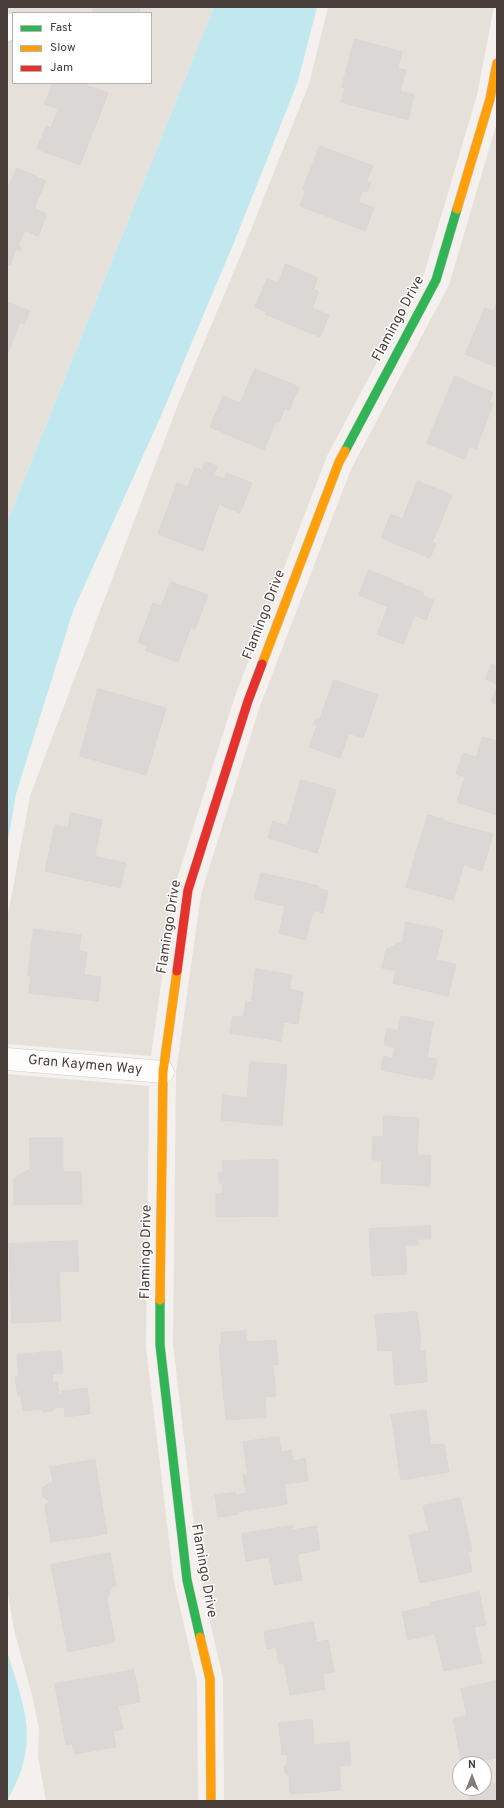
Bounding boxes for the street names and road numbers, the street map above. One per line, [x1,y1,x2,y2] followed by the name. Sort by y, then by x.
[369,273,429,365] street label: Flamingo Drive
[240,568,290,662] street label: Flamingo Drive
[154,879,186,975] street label: Flamingo Drive
[27,1053,143,1079] street label: Gran Kaymen Way
[138,1205,156,1299] street label: Flamingo Drive
[187,1523,219,1619] street label: Flamingo Drive

